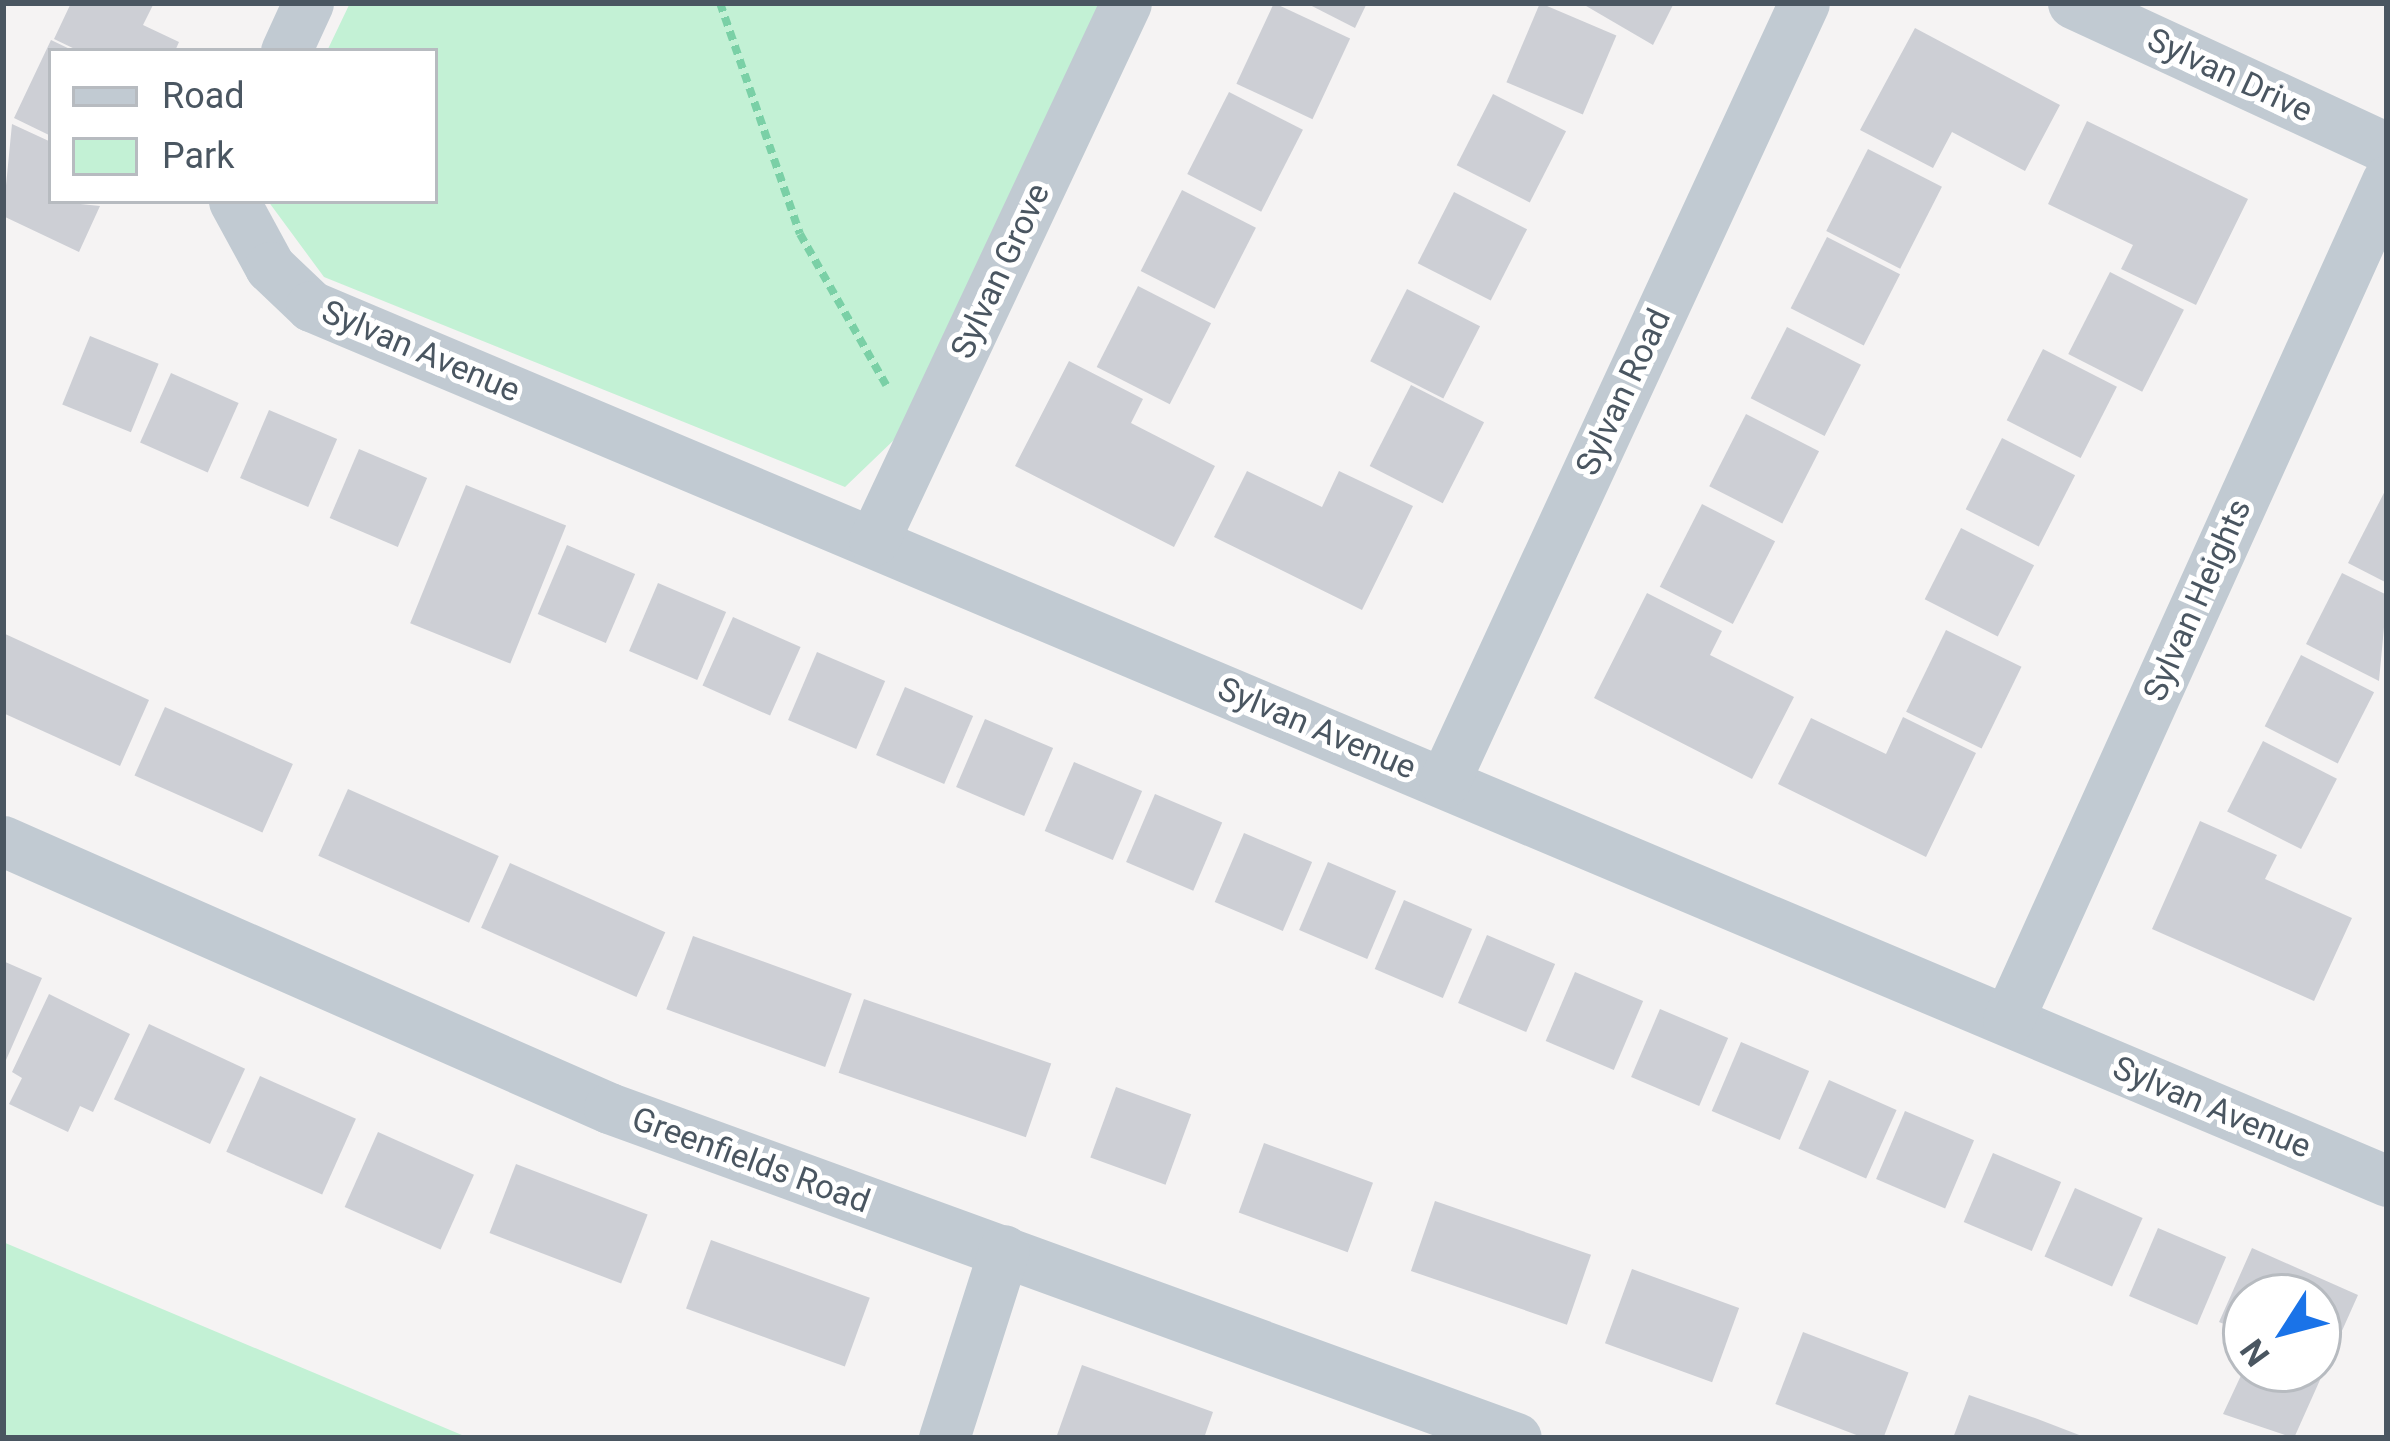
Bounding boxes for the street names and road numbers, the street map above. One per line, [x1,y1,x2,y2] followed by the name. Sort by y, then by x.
[2141,20,2319,130] street label: Sylvan Drive
[942,177,1058,365] street label: Sylvan Grove
[316,292,526,410] street label: Sylvan Avenue
[1567,302,1679,482] street label: Sylvan Road
[2135,493,2259,707] street label: Sylvan Heights
[1212,669,1422,787] street label: Sylvan Avenue
[2107,1048,2317,1166] street label: Sylvan Avenue
[627,1099,875,1221] street label: Greenfields Road

